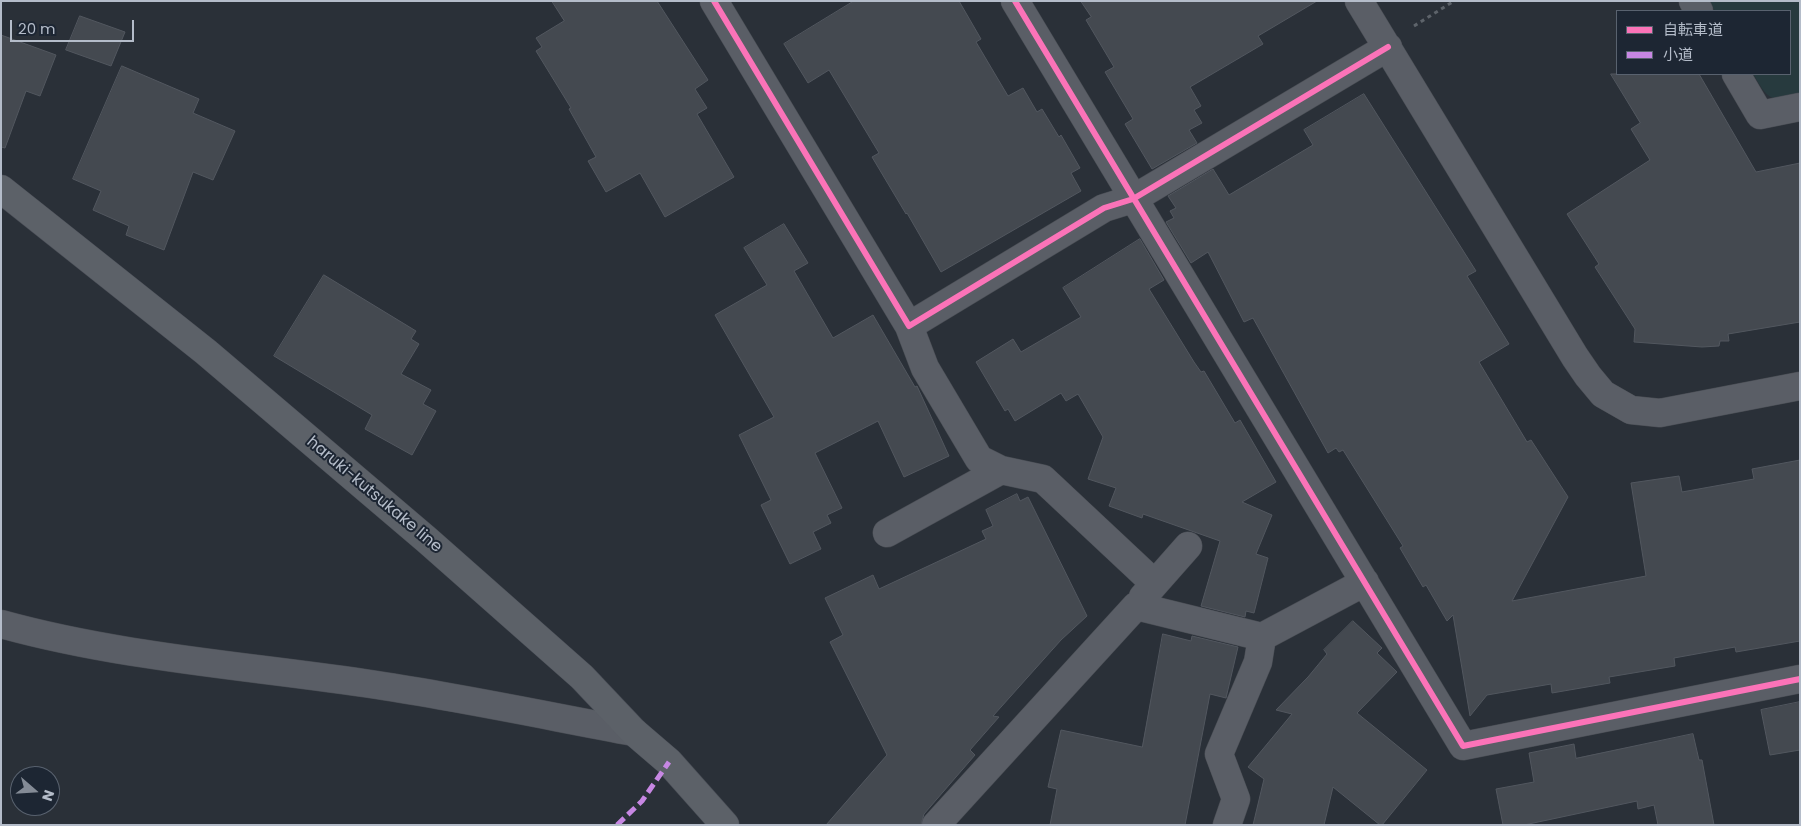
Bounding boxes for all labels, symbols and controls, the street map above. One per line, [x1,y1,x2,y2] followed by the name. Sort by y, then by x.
[12,10,136,42] scale bar
[1616,10,1791,75] legend
[18,18,56,39] text: 20 m
[1663,19,1723,40] text: 自転車道
[1663,44,1693,65] text: 小道
[302,433,446,557] street label: haruki-kutsukake line
[10,766,60,816] north arrow
[37,787,59,804] text: N

